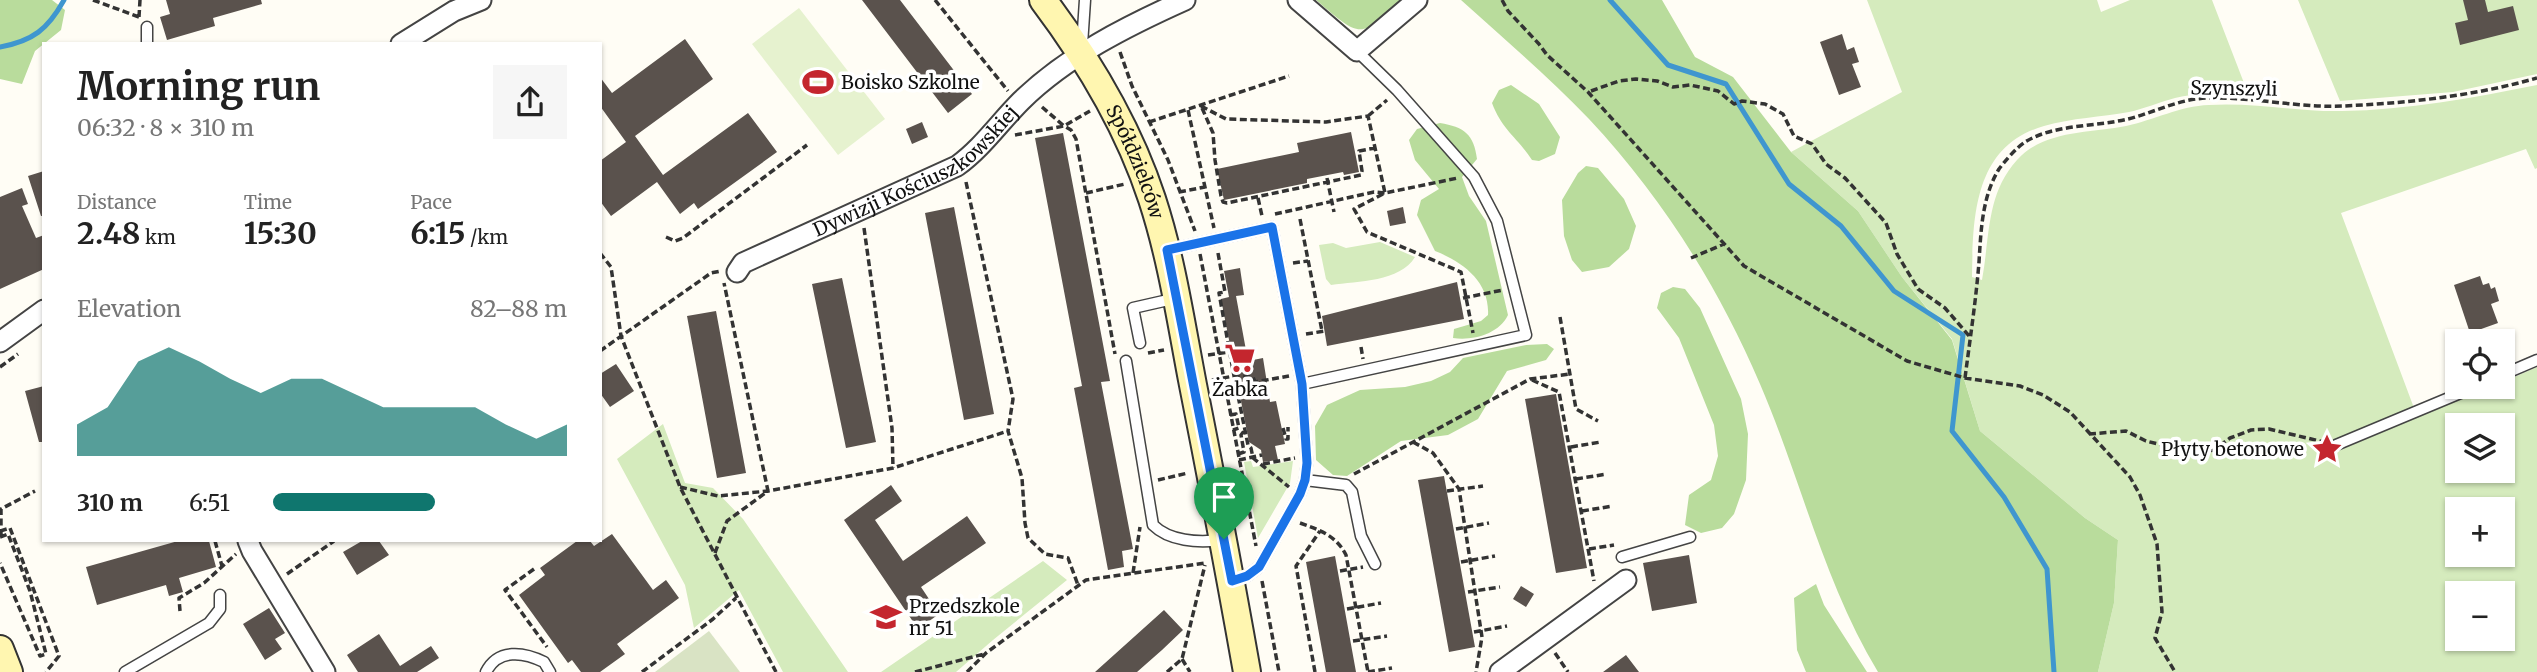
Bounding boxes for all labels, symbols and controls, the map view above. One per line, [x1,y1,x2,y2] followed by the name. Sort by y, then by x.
[77,63,320,110] text: Morning run
[493,65,567,139] button: share
[801,65,835,99] sports icon: Boisko Szkolne
[841,70,980,94] place label: Boisko Szkolne
[2190,75,2278,101] street label: Szynszyli
[809,100,1023,242] street label: Dywizji Kościuszkowskiej
[1101,100,1170,222] street label: Spółdzielców
[77,113,254,142] text: 06:32 · 8 × 310 m
[77,190,156,214] text: Distance
[244,190,292,214] text: Time
[410,190,452,214] text: Pace
[77,214,140,252] text: 2.48
[244,214,317,252] text: 15:30
[410,214,465,252] text: 6:15
[140,225,176,249] text: km
[465,225,508,249] text: /km
[77,294,181,323] text: Elevation
[470,294,567,323] text: 82–88 m
[2445,329,2515,651] map controls
[2445,329,2515,399] button: locate
[1223,341,1257,375] supermarket icon: Żabka
[1212,377,1268,401] place label: Żabka
[2445,413,2515,483] button: layers
[2310,432,2344,466] place icon: Płyty betonowe
[2161,437,2304,461] place label: Płyty betonowe
[1194,467,1254,539] pin
[1205,478,1243,516] icon: arrive
[77,488,143,517] text: 310 m
[189,488,230,517] text: 6:51
[2445,497,2515,567] button: +
[2445,581,2515,651] button: −
[909,594,1020,640] place label: Przedszkole nr 51
[869,600,903,634] school or university icon: Przedszkole nr 51

